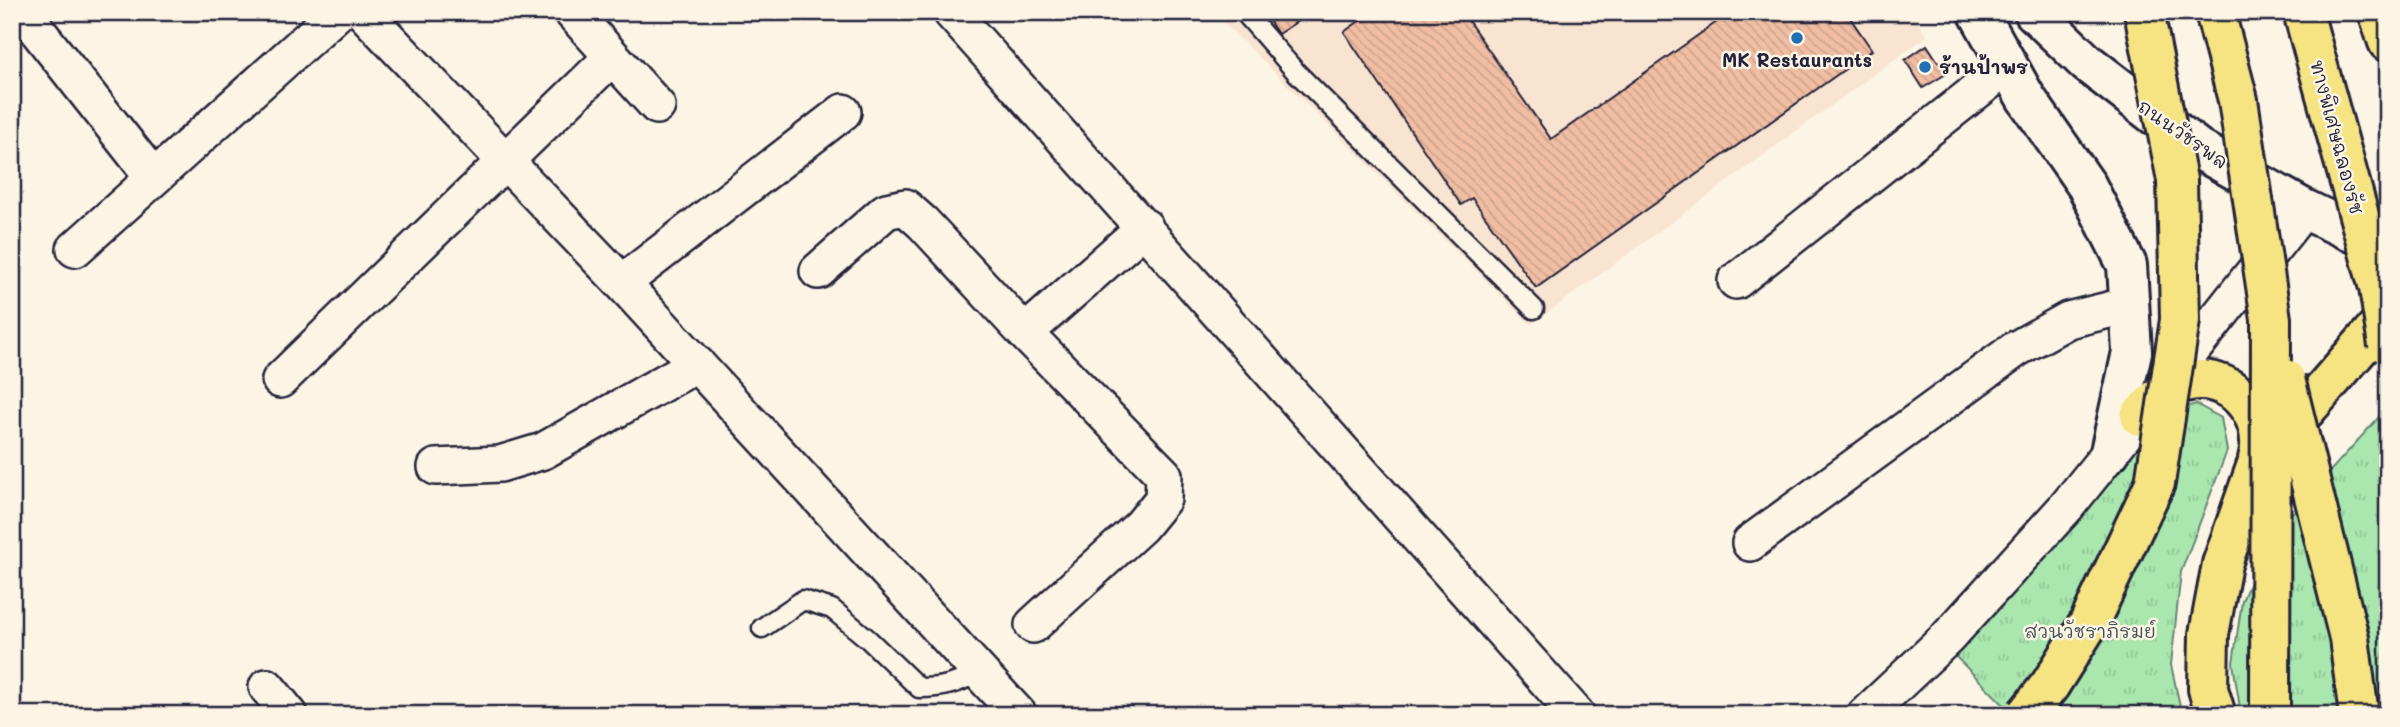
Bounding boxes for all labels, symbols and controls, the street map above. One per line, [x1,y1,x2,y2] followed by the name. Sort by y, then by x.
[1789,30,1805,46] marker: MK Restaurants
[1722,47,1872,72] place label: MK Restaurants
[1939,53,2028,79] place label: ร้านป้าพร
[2305,57,2370,217] street label: ทางพิเศษฉลองรัช
[1917,59,1933,75] marker: ร้านป้าพร
[2133,93,2234,174] street label: ถนนวัชรพล
[2024,618,2156,643] park label: สวนวัชราภิรมย์

